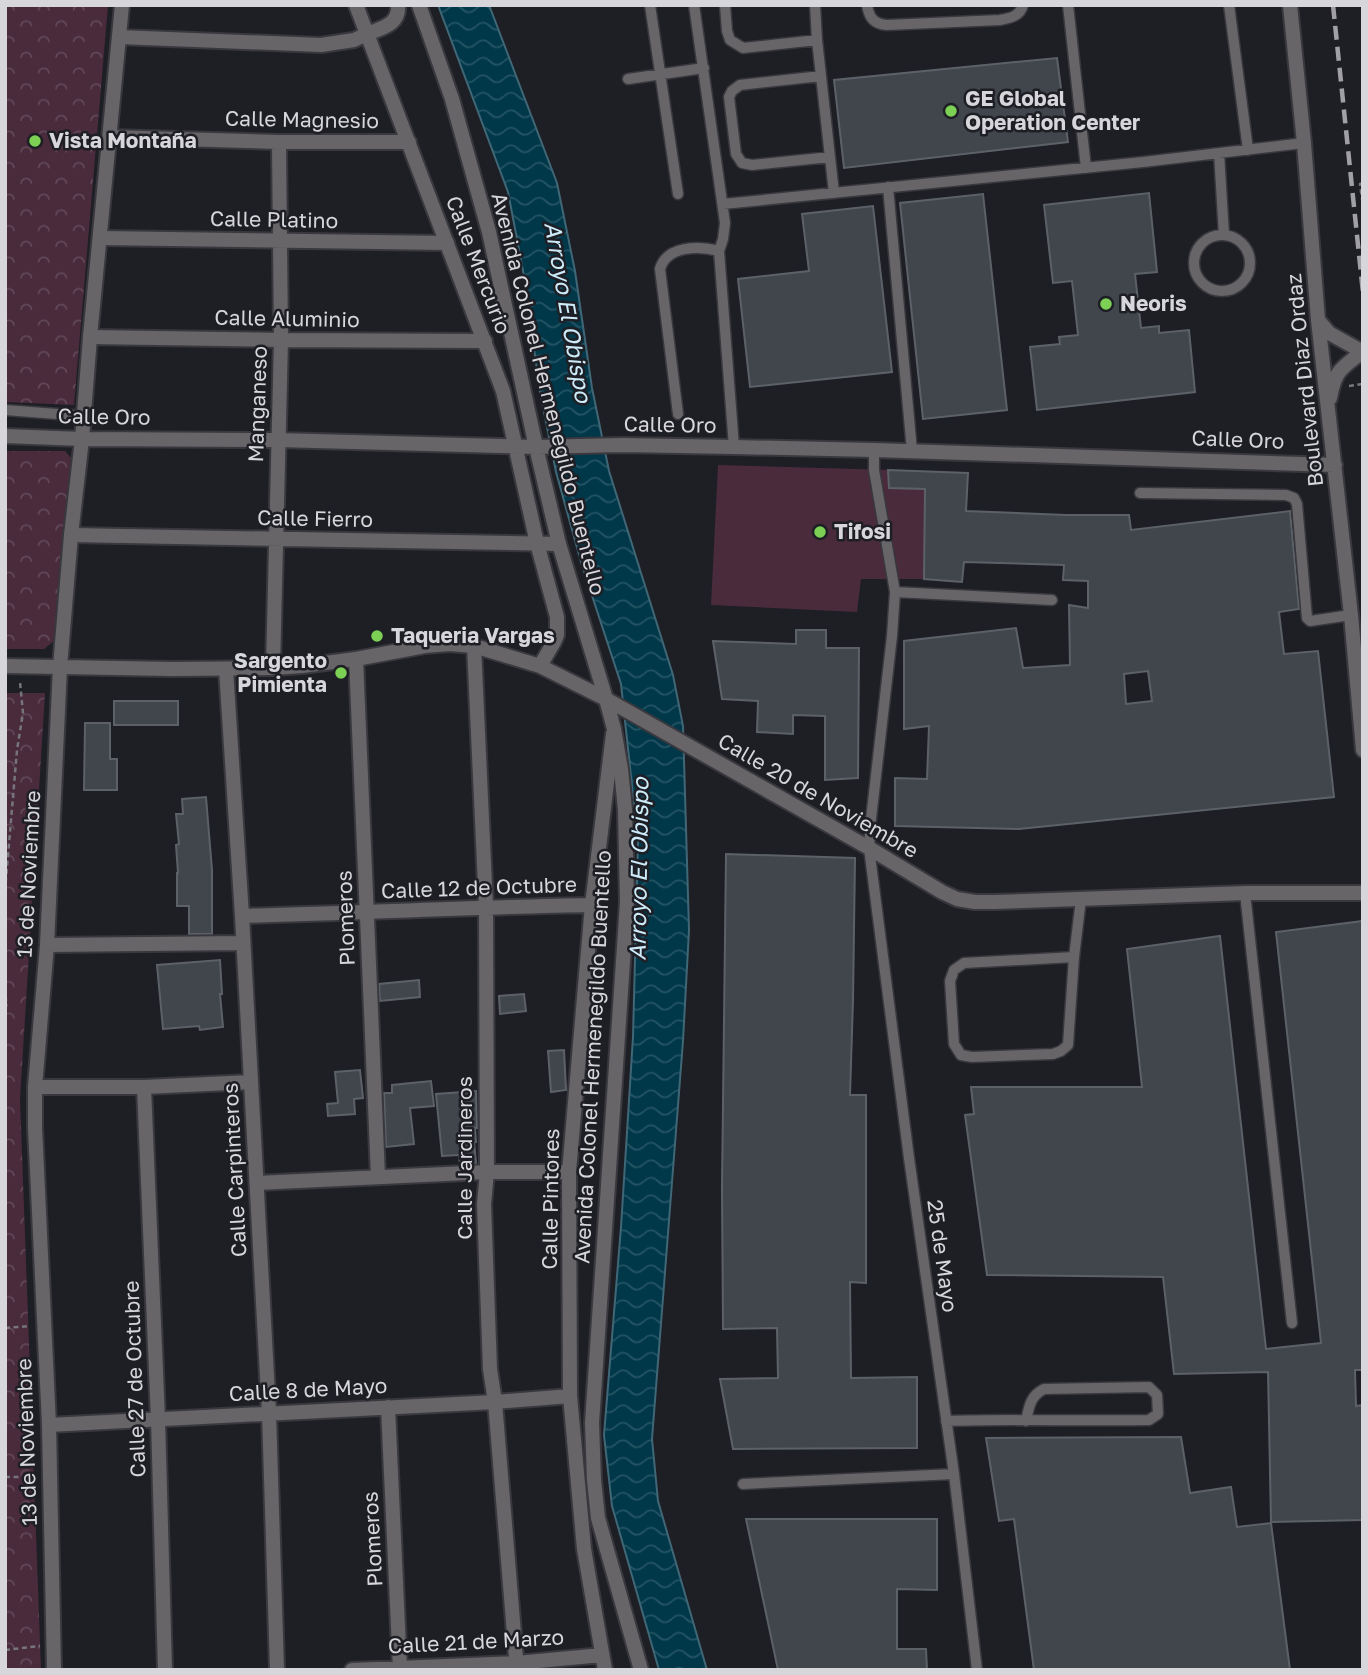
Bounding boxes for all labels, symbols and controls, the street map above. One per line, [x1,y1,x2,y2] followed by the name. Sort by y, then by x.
[965,85,1140,135] place label: GE Global Operation Center
[943,103,959,119] marker: GE Global Operation Center
[225,105,379,133] street label: Calle Magnesio
[49,127,197,153] place label: Vista Montaña
[27,133,43,149] marker: Vista Montaña
[486,190,612,598] street label: Avenida Colonel Hermenegildo Buentello
[441,192,517,337] street label: Calle Mercurio
[210,205,338,233] street label: Calle Platino
[539,219,599,406] water label: Arroyo El Obispo
[1280,272,1328,488] street label: Boulevard Diaz Ordaz
[1120,290,1187,316] place label: Neoris
[1098,296,1114,312] marker: Neoris
[214,304,360,332] street label: Calle Aluminio
[242,345,272,463] street label: Manganeso
[57,402,151,430] street label: Calle Oro
[623,410,717,438] street label: Calle Oro
[1191,424,1285,454] street label: Calle Oro
[257,504,373,532] street label: Calle Fierro
[834,518,891,544] place label: Tifosi
[812,524,828,540] marker: Tifosi
[391,622,555,648] place label: Taqueria Vargas
[369,628,385,644] marker: Taqueria Vargas
[234,647,327,697] place label: Sargento Pimienta
[333,665,349,681] marker: Sargento Pimienta
[714,727,923,863] street label: Calle 20 de Noviembre
[622,776,654,961] water label: Arroyo El Obispo
[11,790,45,958] street label: 13 de Noviembre
[568,850,616,1264] street label: Avenida Colonel Hermenegildo Buentello
[330,870,360,966] street label: Plomeros
[381,871,577,903] street label: Calle 12 de Octubre
[451,1076,477,1240] street label: Calle Jardineros
[216,1082,252,1258] street label: Calle Carpinteros
[536,1128,564,1270] street label: Calle Pintores
[922,1198,964,1314] street label: 25 de Mayo
[118,1280,150,1478] street label: Calle 27 de Octubre
[10,1358,42,1526] street label: 13 de Noviembre
[228,1372,388,1406] street label: Calle 8 de Mayo
[357,1491,387,1587] street label: Plomeros
[387,1623,565,1659] street label: Calle 21 de Marzo

